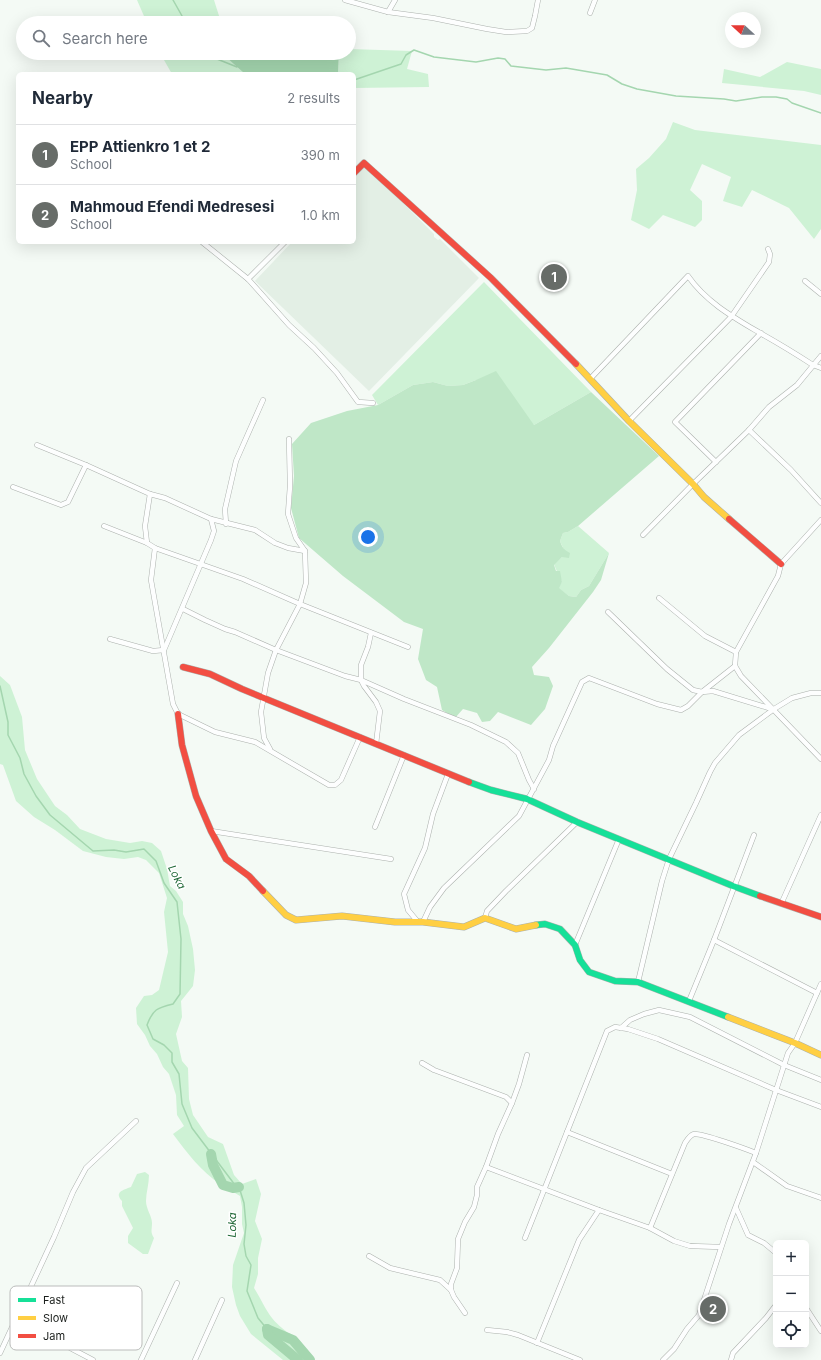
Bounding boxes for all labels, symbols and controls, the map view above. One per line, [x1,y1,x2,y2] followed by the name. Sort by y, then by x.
[725,12,761,48] north arrow
[16,16,356,60] search box
[30,27,52,49] icon: search
[62,29,148,48] text: Search here
[32,88,93,108] text: Nearby
[287,90,340,106] text: 2 results
[70,137,210,156] text: EPP Attienkro 1 et 2
[42,147,48,163] text: 1
[301,147,340,163] text: 390 m
[70,156,112,172] text: School
[70,197,274,216] text: Mahmoud Efendi Medresesi
[41,207,49,223] text: 2
[301,207,340,223] text: 1.0 km
[70,216,112,232] text: School
[541,262,567,292] pin: 1
[358,527,378,547] your location
[165,863,189,892] water label: Loka
[225,1212,239,1238] water label: Loka
[773,1240,809,1348] map controls
[773,1240,809,1276] button: +
[773,1276,809,1312] button: −
[10,1286,142,1350] legend
[43,1293,65,1307] text: Fast
[700,1294,726,1324] pin: 2
[43,1311,68,1325] text: Slow
[773,1312,809,1348] button: locate
[43,1329,65,1343] text: Jam

